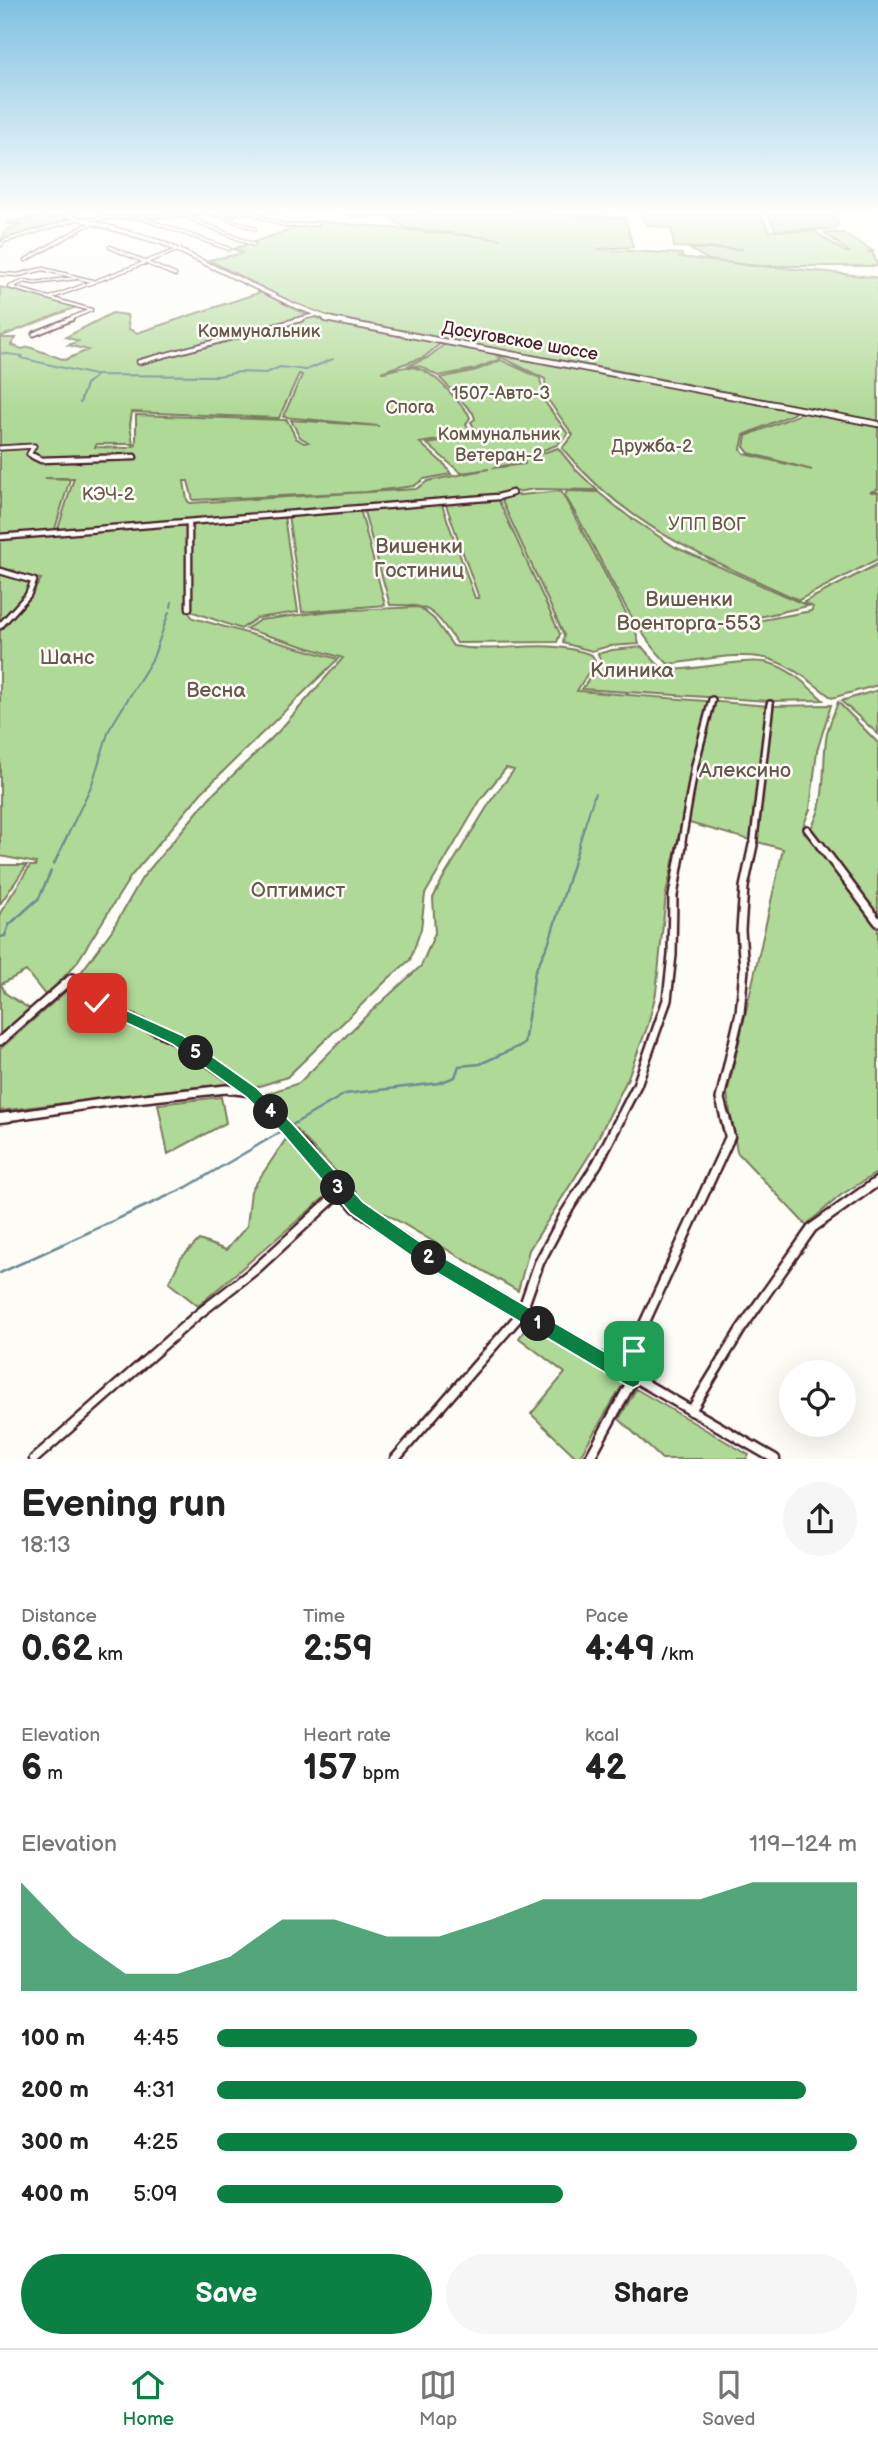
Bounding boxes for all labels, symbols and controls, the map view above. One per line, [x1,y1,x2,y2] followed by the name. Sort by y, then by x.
[440,317,600,365] street label: Досуговское шоссе
[198,321,321,342] park label: Коммунальник
[452,383,550,404] park label: 1507-Авто-3
[385,397,435,418] park label: Спога
[438,424,561,466] park label: Коммунальник Ветеран-2
[611,436,693,457] park label: Дружба-2
[82,484,135,505] park label: КЭЧ-2
[668,514,746,535] park label: УПП ВОГ
[374,534,464,583] park label: Вишенки Гостиниц
[617,587,761,636] park label: Вишенки Военторга-553
[40,645,94,670] park label: Шанс
[590,658,675,683] park label: Клиника
[186,678,246,703] park label: Весна
[698,758,791,783] park label: Алексино
[251,878,345,903] park label: Оптимист
[67,973,127,1033] pin
[78,984,116,1022] icon: check
[178,1036,214,1070] pin: 5
[190,1041,201,1064] text: 5
[254,1094,288,1130] pin: 4
[265,1100,276,1123] text: 4
[320,1170,356,1206] pin: 3
[332,1176,343,1199] text: 3
[412,1240,446,1276] pin: 2
[423,1246,434,1269] text: 2
[520,1306,556,1342] pin: 1
[534,1312,542,1335] text: 1
[604,1321,664,1381] pin
[615,1332,653,1370] icon: arrive
[779,1360,856,1437] map controls
[779,1360,856,1437] button: locate
[21,1482,226,1527] text: Evening run
[783,1482,857,1556] button: share
[21,1531,71,1559] text: 18:13
[21,1605,97,1628] text: Distance
[303,1605,345,1628] text: Time
[585,1605,628,1628] text: Pace
[21,1628,93,1671] text: 0.62
[303,1628,373,1671] text: 2:59
[585,1628,655,1671] text: 4:49
[93,1643,123,1666] text: km
[655,1643,694,1666] text: /km
[21,1724,100,1747] text: Elevation
[303,1724,391,1747] text: Heart rate
[585,1724,619,1747] text: kcal
[21,1747,42,1790] text: 6
[303,1747,357,1790] text: 157
[585,1747,627,1790] text: 42
[42,1762,63,1785] text: m
[357,1762,400,1785] text: bpm
[21,1830,117,1858] text: Elevation
[749,1830,857,1858] text: 119–124 m
[21,2024,85,2052] text: 100 m
[133,2024,179,2052] text: 4:45
[21,2076,89,2104] text: 200 m
[133,2076,175,2104] text: 4:31
[21,2128,89,2156] text: 300 m
[133,2128,178,2156] text: 4:25
[21,2180,89,2208] text: 400 m
[133,2180,178,2208] text: 5:09
[21,2254,432,2334] button: Save
[446,2254,857,2334] button: Share
[122,2366,174,2431] tab: Home
[419,2366,457,2431] tab: Map
[702,2366,756,2431] tab: Saved

